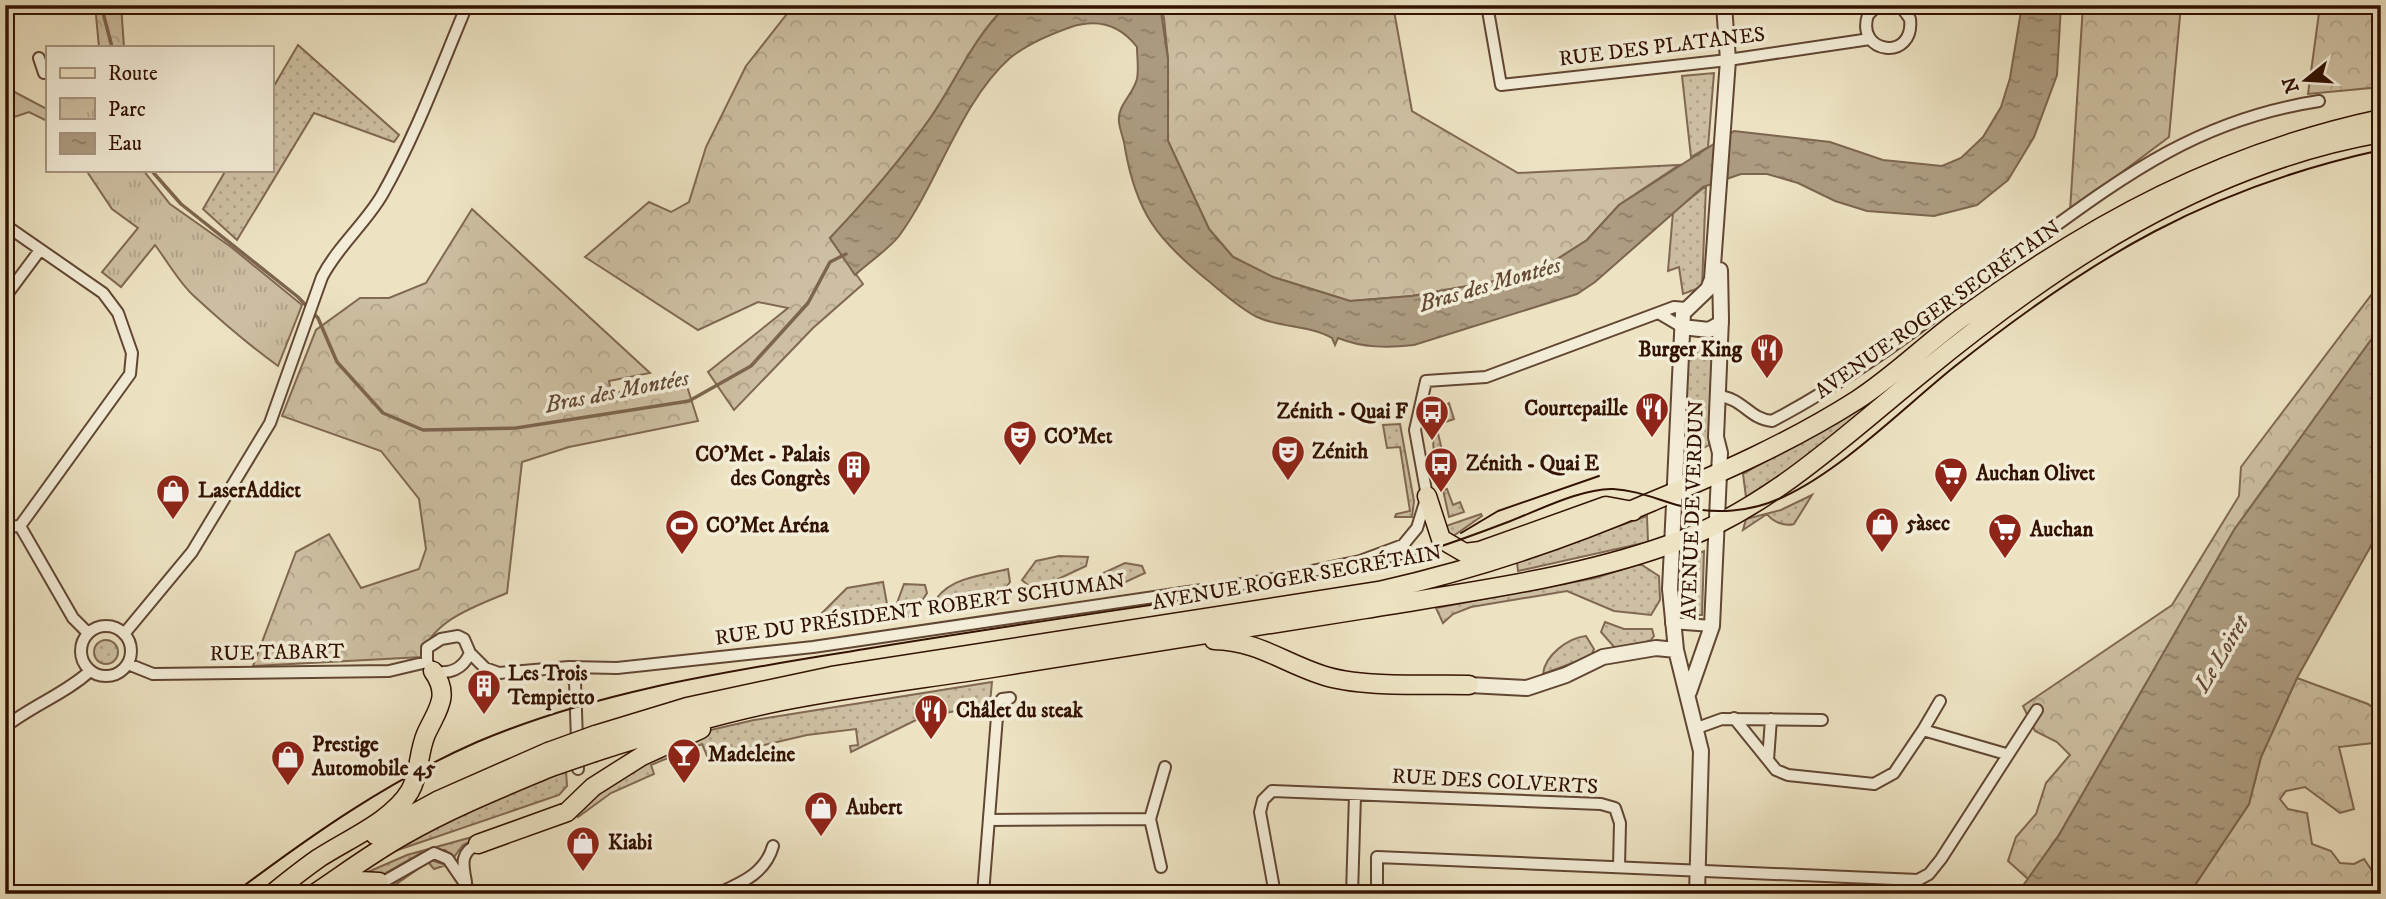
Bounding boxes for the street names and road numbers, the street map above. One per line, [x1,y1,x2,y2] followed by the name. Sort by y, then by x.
[1558,21,1766,73] street label: RUE DES PLATANES
[1810,214,2066,405] street label: AVENUE ROGER SECRÉTAIN
[1676,400,1710,620] street label: AVENUE DE VERDUN
[1150,539,1444,616] street label: AVENUE ROGER SECRÉTAIN
[713,567,1127,652] street label: RUE DU PRÉSIDENT ROBERT SCHUMAN
[210,639,345,667] street label: RUE TABART
[1391,764,1599,800] street label: RUE DES COLVERTS

